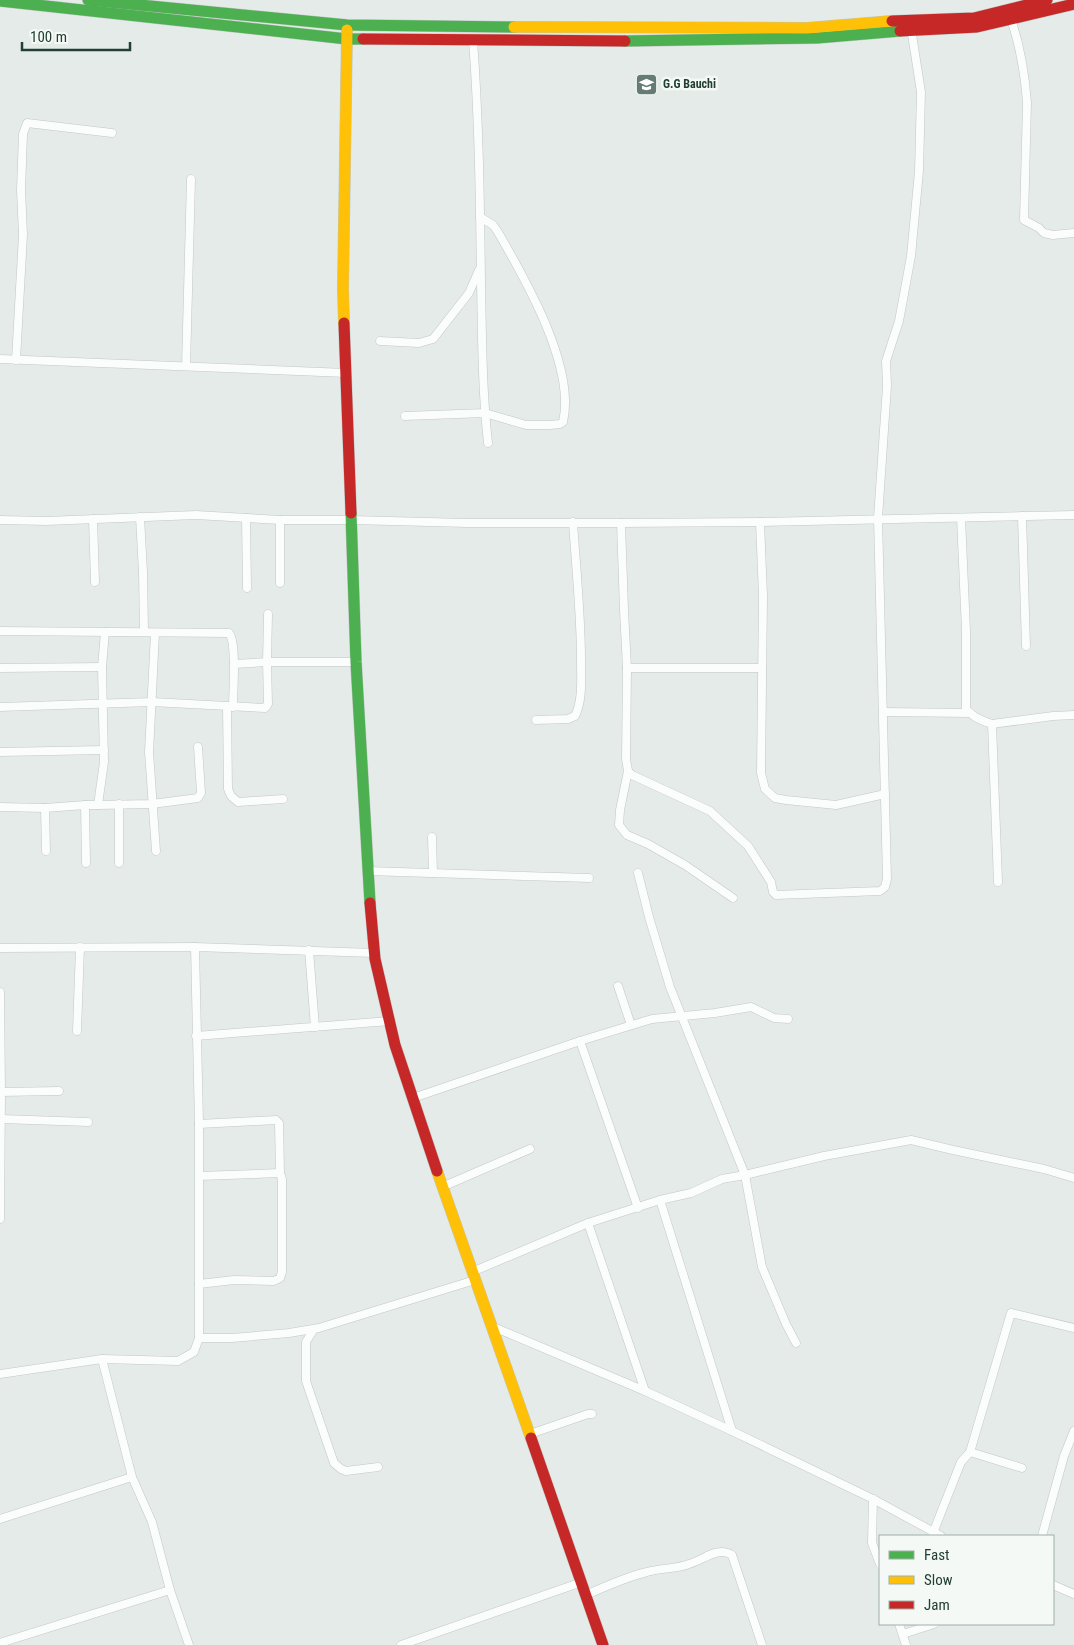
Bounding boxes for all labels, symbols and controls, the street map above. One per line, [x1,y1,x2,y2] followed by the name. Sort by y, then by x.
[22,20,130,52] scale bar
[30,28,67,46] text: 100 m
[635,72,659,96] school or university icon: G.G Bauchi
[663,77,716,91] place label: G.G Bauchi
[879,1535,1054,1625] legend
[924,1546,949,1564] text: Fast
[924,1571,953,1589] text: Slow
[924,1596,950,1614] text: Jam

